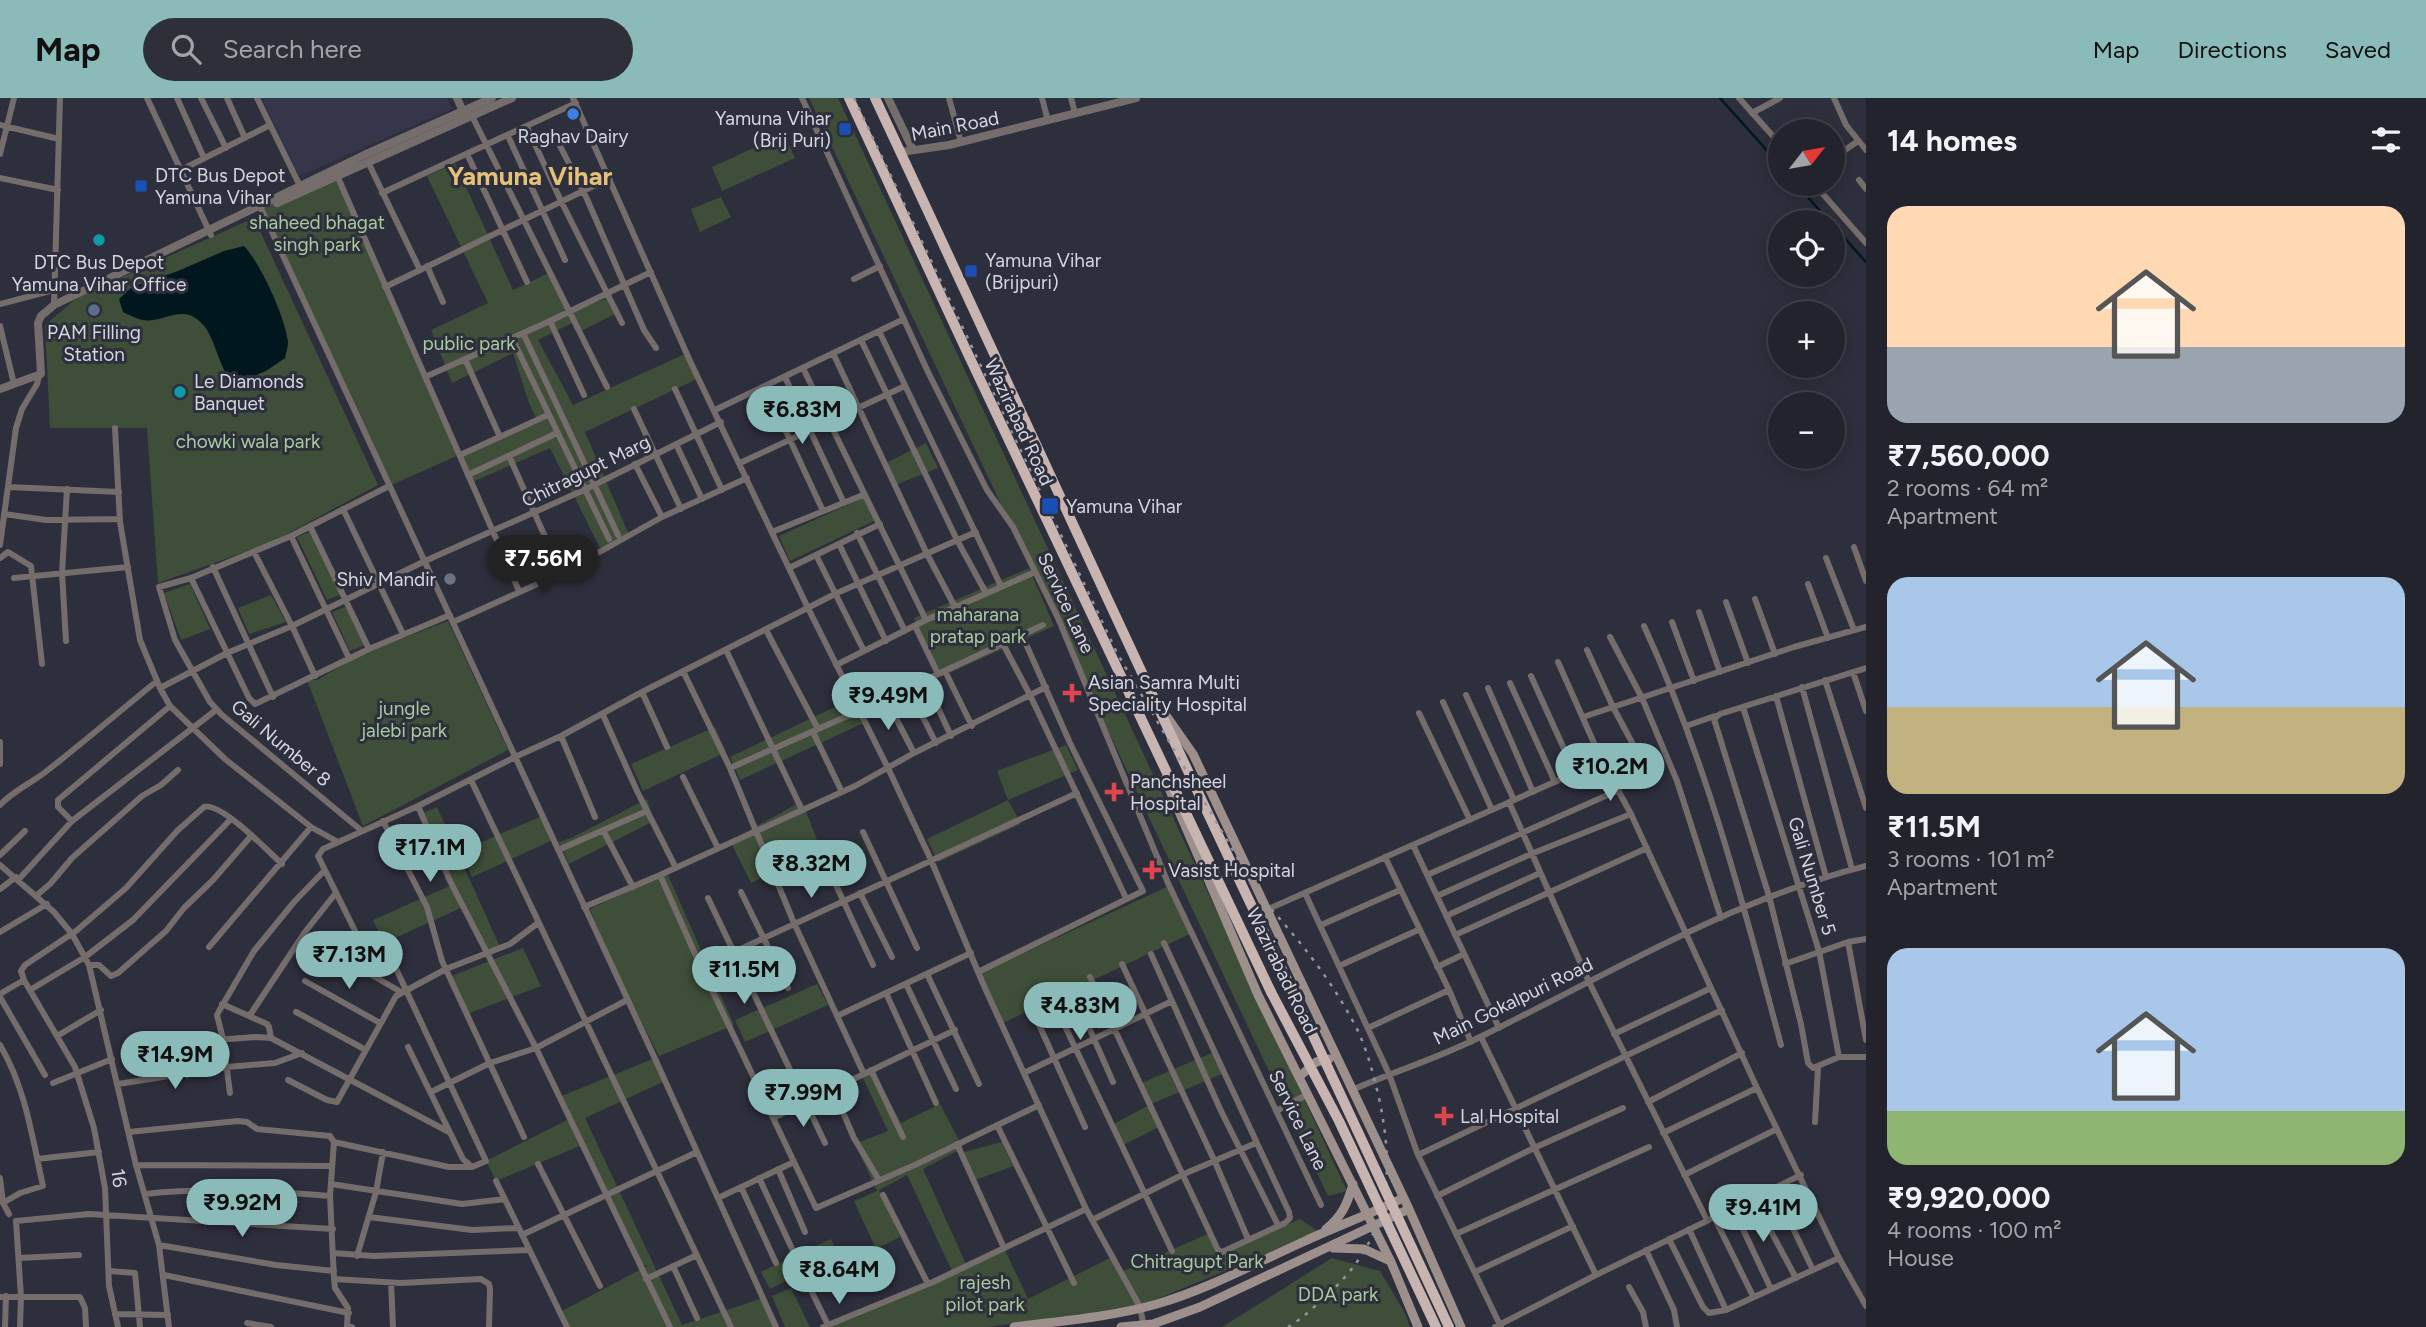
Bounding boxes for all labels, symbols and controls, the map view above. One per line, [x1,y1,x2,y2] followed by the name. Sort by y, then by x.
[143,18,633,81] search box
[35,30,101,69] text: Map
[167,30,205,68] icon: search
[223,33,362,65] text: Search here
[2093,35,2139,64] text: Map
[2177,35,2287,64] text: Directions
[2325,35,2391,64] text: Saved
[565,106,581,122] marker: Raghav Dairy
[909,106,1001,146] street label: Main Road
[715,107,832,152] place label: Yamuna Vihar (Brij Puri)
[1768,119,1844,196] north arrow
[1768,119,1845,469] map controls
[837,121,853,137] marker: Yamuna Vihar (Brij Puri)
[2367,121,2405,159] icon: filters
[1887,122,2017,159] text: 14 homes
[517,125,629,148] place label: Raghav Dairy
[448,160,613,192] district label: Yamuna Vihar
[155,164,285,209] place label: DTC Bus Depot Yamuna Vihar
[133,178,149,194] marker: DTC Bus Depot Yamuna Vihar
[1768,210,1845,287] button: locate
[249,211,385,256] park label: shaheed bhagat singh park
[91,232,107,248] marker: DTC Bus Depot Yamuna Vihar Office
[985,249,1102,294] place label: Yamuna Vihar (Brijpuri)
[12,251,186,296] place label: DTC Bus Depot Yamuna Vihar Office
[2083,251,2209,377] icon: home
[963,263,979,279] marker: Yamuna Vihar (Brijpuri)
[1768,301,1845,378] button: +
[86,302,102,318] marker: PAM Filling Station
[47,321,141,366] place label: PAM Filling Station
[422,332,516,355] park label: public park
[980,355,1058,489] street label: Wazirabad Road
[194,370,304,415] place label: Le Diamonds Banquet
[172,384,188,400] marker: Le Diamonds Banquet
[745,386,859,446] pin: ₹6.83M
[1768,392,1845,469] button: −
[762,395,842,423] text: ₹6.83M
[176,430,321,453] park label: chowki wala park
[518,430,654,512] street label: Chitragupt Marg
[1887,437,2050,474] text: ₹7,560,000
[1887,474,2048,502] text: 2 rooms · 64 m²
[1066,495,1183,518] place label: Yamuna Vihar
[1040,496,1060,516] marker: Yamuna Vihar
[1887,502,1998,530] text: Apartment
[486,536,600,595] pin: ₹7.56M
[504,544,582,572] text: ₹7.56M
[1033,549,1099,657] street label: Service Lane
[336,568,437,591] place label: Shiv Mandir
[442,571,458,587] marker: Shiv Mandir
[930,603,1027,648] park label: maharana pratap park
[2083,622,2209,748] icon: home
[1088,671,1247,716] place label: Asian Samra Multi Speciality Hospital
[831,672,945,732] pin: ₹9.49M
[848,681,928,709] text: ₹9.49M
[1062,683,1082,703] marker: Asian Samra Multi Speciality Hospital
[226,695,336,791] street label: Gali Number 8
[360,697,448,742] park label: jungle jalebi park
[1553,744,1667,803] pin: ₹10.2M
[1571,752,1649,780] text: ₹10.2M
[1130,770,1226,815] place label: Panchsheel Hospital
[1104,782,1124,802] marker: Panchsheel Hospital
[1887,808,1981,845] text: ₹11.5M
[1783,814,1841,938] street label: Gali Number 5
[373,824,487,884] pin: ₹17.1M
[394,833,466,861] text: ₹17.1M
[754,840,868,900] pin: ₹8.32M
[1887,845,2054,873] text: 3 rooms · 101 m²
[771,849,851,877] text: ₹8.32M
[1168,859,1295,882] place label: Vasist Hospital
[1142,860,1162,880] marker: Vasist Hospital
[1887,873,1998,901] text: Apartment
[1242,904,1322,1038] street label: Wazirabad Road
[292,932,406,991] pin: ₹7.13M
[312,940,386,968] text: ₹7.13M
[687,946,801,1006] pin: ₹11.5M
[1429,952,1597,1050] street label: Main Gokalpuri Road
[708,955,780,983] text: ₹11.5M
[1023,982,1137,1042] pin: ₹4.83M
[1040,991,1120,1019] text: ₹4.83M
[2083,993,2209,1119] icon: home
[118,1032,232,1091] pin: ₹14.9M
[137,1040,213,1068] text: ₹14.9M
[1264,1066,1332,1174] street label: Service Lane
[746,1070,860,1129] pin: ₹7.99M
[764,1078,842,1106] text: ₹7.99M
[1460,1105,1559,1128] place label: Lal Hospital
[1434,1106,1454,1126] marker: Lal Hospital
[106,1167,132,1189] street label: 16
[1887,1179,2050,1216] text: ₹9,920,000
[185,1180,299,1239] pin: ₹9.92M
[1706,1184,1820,1244] pin: ₹9.41M
[202,1188,282,1216] text: ₹9.92M
[1725,1193,1801,1221] text: ₹9.41M
[1887,1216,2061,1244] text: 4 rooms · 100 m²
[1887,1244,1954,1272] text: House
[782,1246,896,1306] pin: ₹8.64M
[1130,1250,1264,1273] park label: Chitragupt Park
[798,1255,880,1283] text: ₹8.64M
[945,1271,1025,1316] park label: rajesh pilot park
[1298,1283,1379,1306] park label: DDA park

